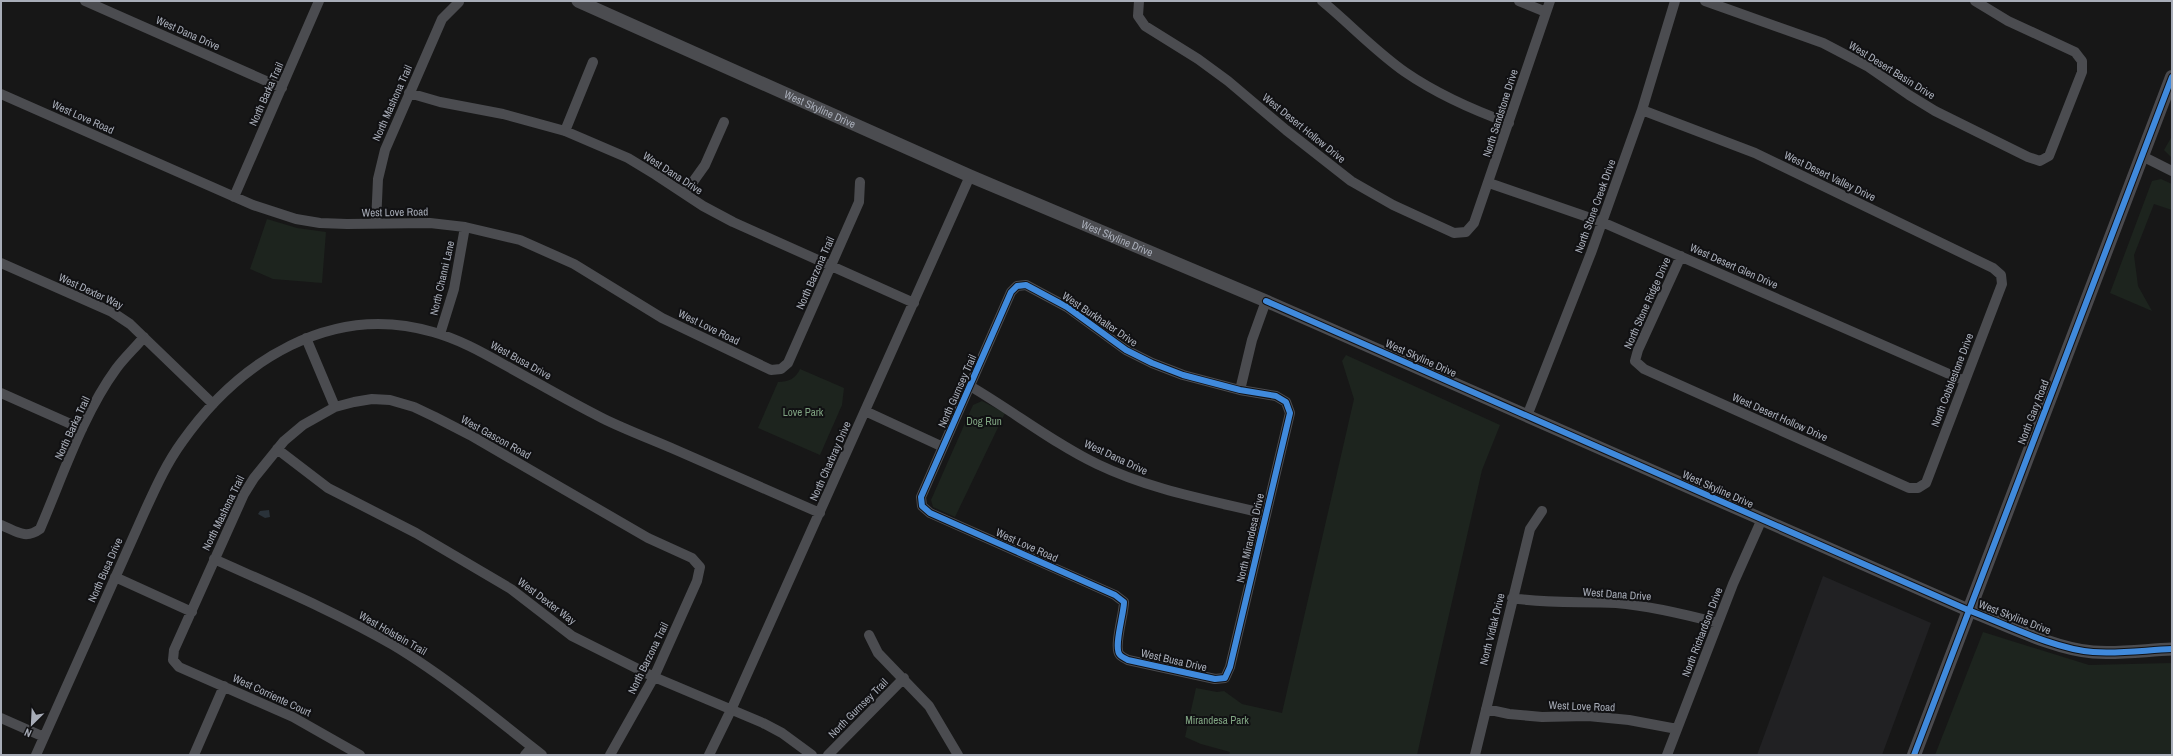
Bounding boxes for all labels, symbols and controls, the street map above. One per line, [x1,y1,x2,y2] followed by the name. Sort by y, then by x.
[154,13,222,53] street label: West Dana Drive
[1846,38,1938,102] street label: West Desert Basin Drive
[246,60,286,128] street label: North Barka Trail
[369,63,415,143] street label: North Mashona Trail
[1479,67,1521,159] street label: North Sandstone Drive
[782,87,858,131] street label: West Skyline Drive
[1260,90,1348,166] street label: West Desert Hollow Drive
[50,97,116,137] street label: West Love Road
[640,148,706,198] street label: West Dana Drive
[1782,148,1878,204] street label: West Desert Valley Drive
[1572,157,1618,255] street label: North Stone Creek Drive
[362,204,428,220] street label: West Love Road
[1079,217,1155,260] street label: West Skyline Drive
[793,234,837,312] street label: North Barzona Trail
[427,239,457,317] street label: North Channi Lane
[1688,240,1780,292] street label: West Desert Glen Drive
[1621,255,1673,351] street label: North Stone Ridge Drive
[56,270,126,312] street label: West Dexter Way
[1060,289,1140,349] street label: West Burkhalter Drive
[676,306,742,348] street label: West Love Road
[1928,331,1976,429] street label: North Cobblestone Drive
[1383,336,1459,380] street label: West Skyline Drive
[488,338,554,382] street label: West Busa Drive
[935,352,979,430] street label: North Gurnsey Trail
[2014,378,2052,446] street label: North Gary Road
[1730,390,1830,444] street label: West Desert Hollow Drive
[51,394,93,462] street label: North Barka Trail
[783,405,824,419] park label: Love Park
[458,412,534,462] street label: West Gascon Road
[966,414,1002,428] park label: Dog Run
[806,419,854,503] street label: North Charbray Drive
[1082,436,1150,478] street label: West Dana Drive
[1680,467,1756,511] street label: West Skyline Drive
[199,473,247,553] street label: North Mashona Trail
[1233,492,1267,584] street label: North Mirandesa Drive
[994,525,1060,565] street label: West Love Road
[85,536,125,604] street label: North Busa Drive
[515,574,579,628] street label: West Dexter Way
[1582,585,1652,603] street label: West Dana Drive
[1678,585,1726,679] street label: North Richardson Drive
[1476,592,1508,666] street label: North Vidlak Drive
[1977,597,2053,637] street label: West Skyline Drive
[357,608,429,658] street label: West Holstein Trail
[625,620,671,696] street label: North Barzona Trail
[1140,646,1208,674] street label: West Busa Drive
[230,671,314,720] street label: West Corriente Court
[825,675,891,741] street label: North Gurnsey Trail
[1549,698,1615,714] street label: West Love Road
[12,704,52,744] north arrow
[1185,713,1249,727] park label: Mirandesa Park
[22,725,34,741] text: N

